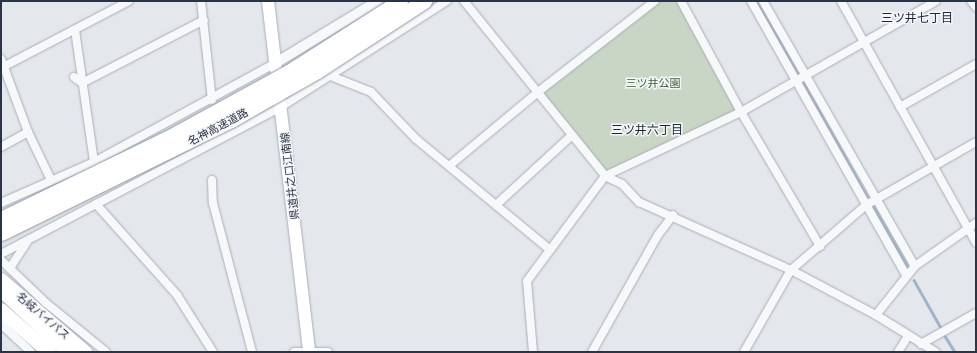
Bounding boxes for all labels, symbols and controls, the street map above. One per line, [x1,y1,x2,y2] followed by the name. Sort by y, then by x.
[881,11,953,25] district label: 三ツ井七丁目
[626,76,680,90] park label: 三ツ井公園
[186,106,250,148] street label: 名神高速道路
[611,123,683,137] district label: 三ツ井六丁目
[278,132,302,220] street label: 県道井之口江南線
[14,289,72,343] street label: 名岐バイパス

